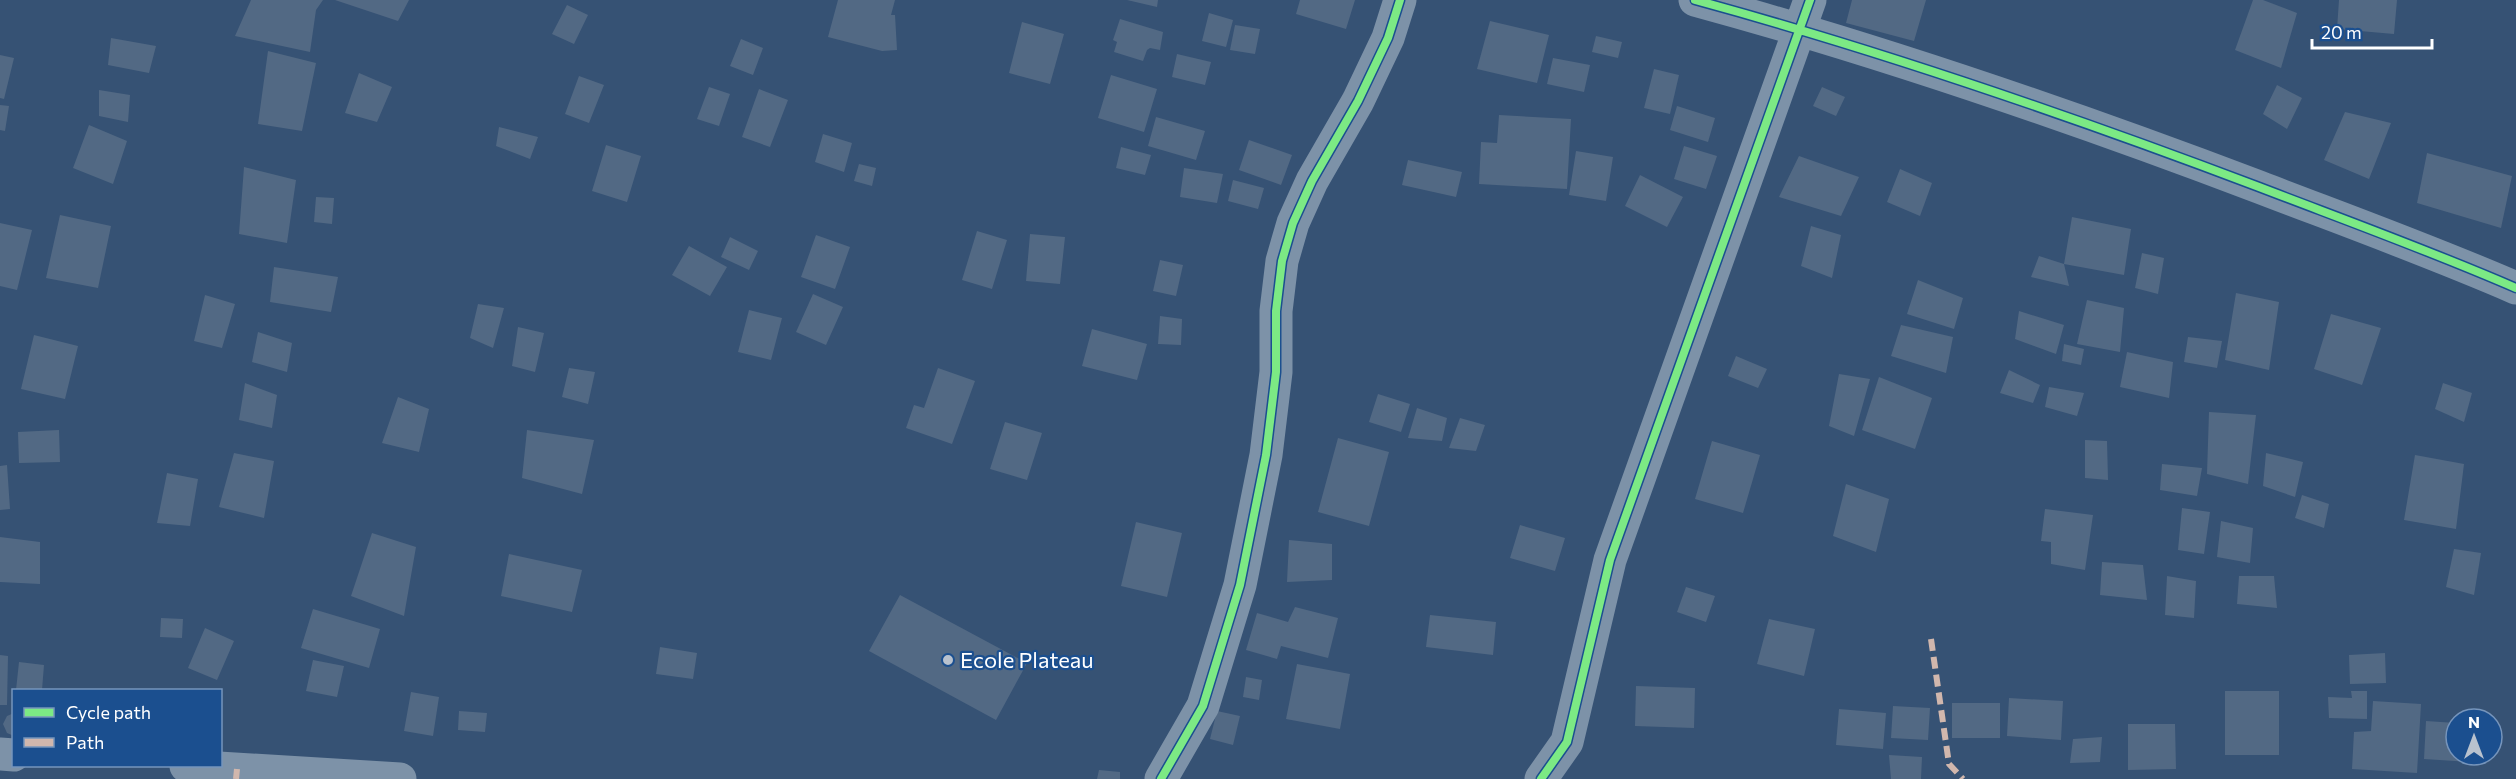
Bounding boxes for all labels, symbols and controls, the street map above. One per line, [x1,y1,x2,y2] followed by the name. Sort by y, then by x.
[2312,12,2432,50] scale bar
[2321,21,2362,43] text: 20 m
[960,646,1094,673] place label: Ecole Plateau
[941,653,955,667] marker: Ecole Plateau
[12,689,222,767] legend
[66,701,151,723] text: Cycle path
[2444,707,2504,767] north arrow
[2468,712,2480,731] text: N
[66,731,104,753] text: Path

